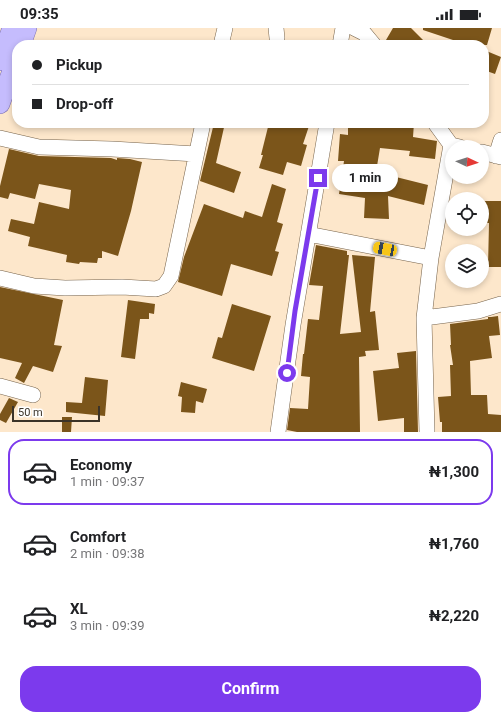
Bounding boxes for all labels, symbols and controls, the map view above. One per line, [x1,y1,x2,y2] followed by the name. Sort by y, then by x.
[20,5,59,23] text: 09:35
[56,56,102,74] text: Pickup
[56,95,113,113] text: Drop-off
[445,140,489,184] north arrow
[445,140,489,288] map controls
[332,164,398,192] callout: 1 min
[309,169,327,187] route end
[349,170,381,185] text: 1 min
[445,192,489,236] button: locate
[372,241,398,257] car
[445,244,489,288] button: layers
[278,364,296,382] route start
[12,404,100,423] scale bar
[18,406,43,419] text: 50 m
[22,454,58,490] icon: car
[70,456,132,474] text: Economy
[429,463,479,481] text: ₦1,300
[70,474,145,489] text: 1 min · 09:37
[22,526,58,562] icon: car
[70,528,126,546] text: Comfort
[429,535,479,553] text: ₦1,760
[70,546,145,561] text: 2 min · 09:38
[22,598,58,634] icon: car
[70,600,88,618] text: XL
[429,607,479,625] text: ₦2,220
[70,618,145,633] text: 3 min · 09:39
[20,666,481,712] button: Confirm

